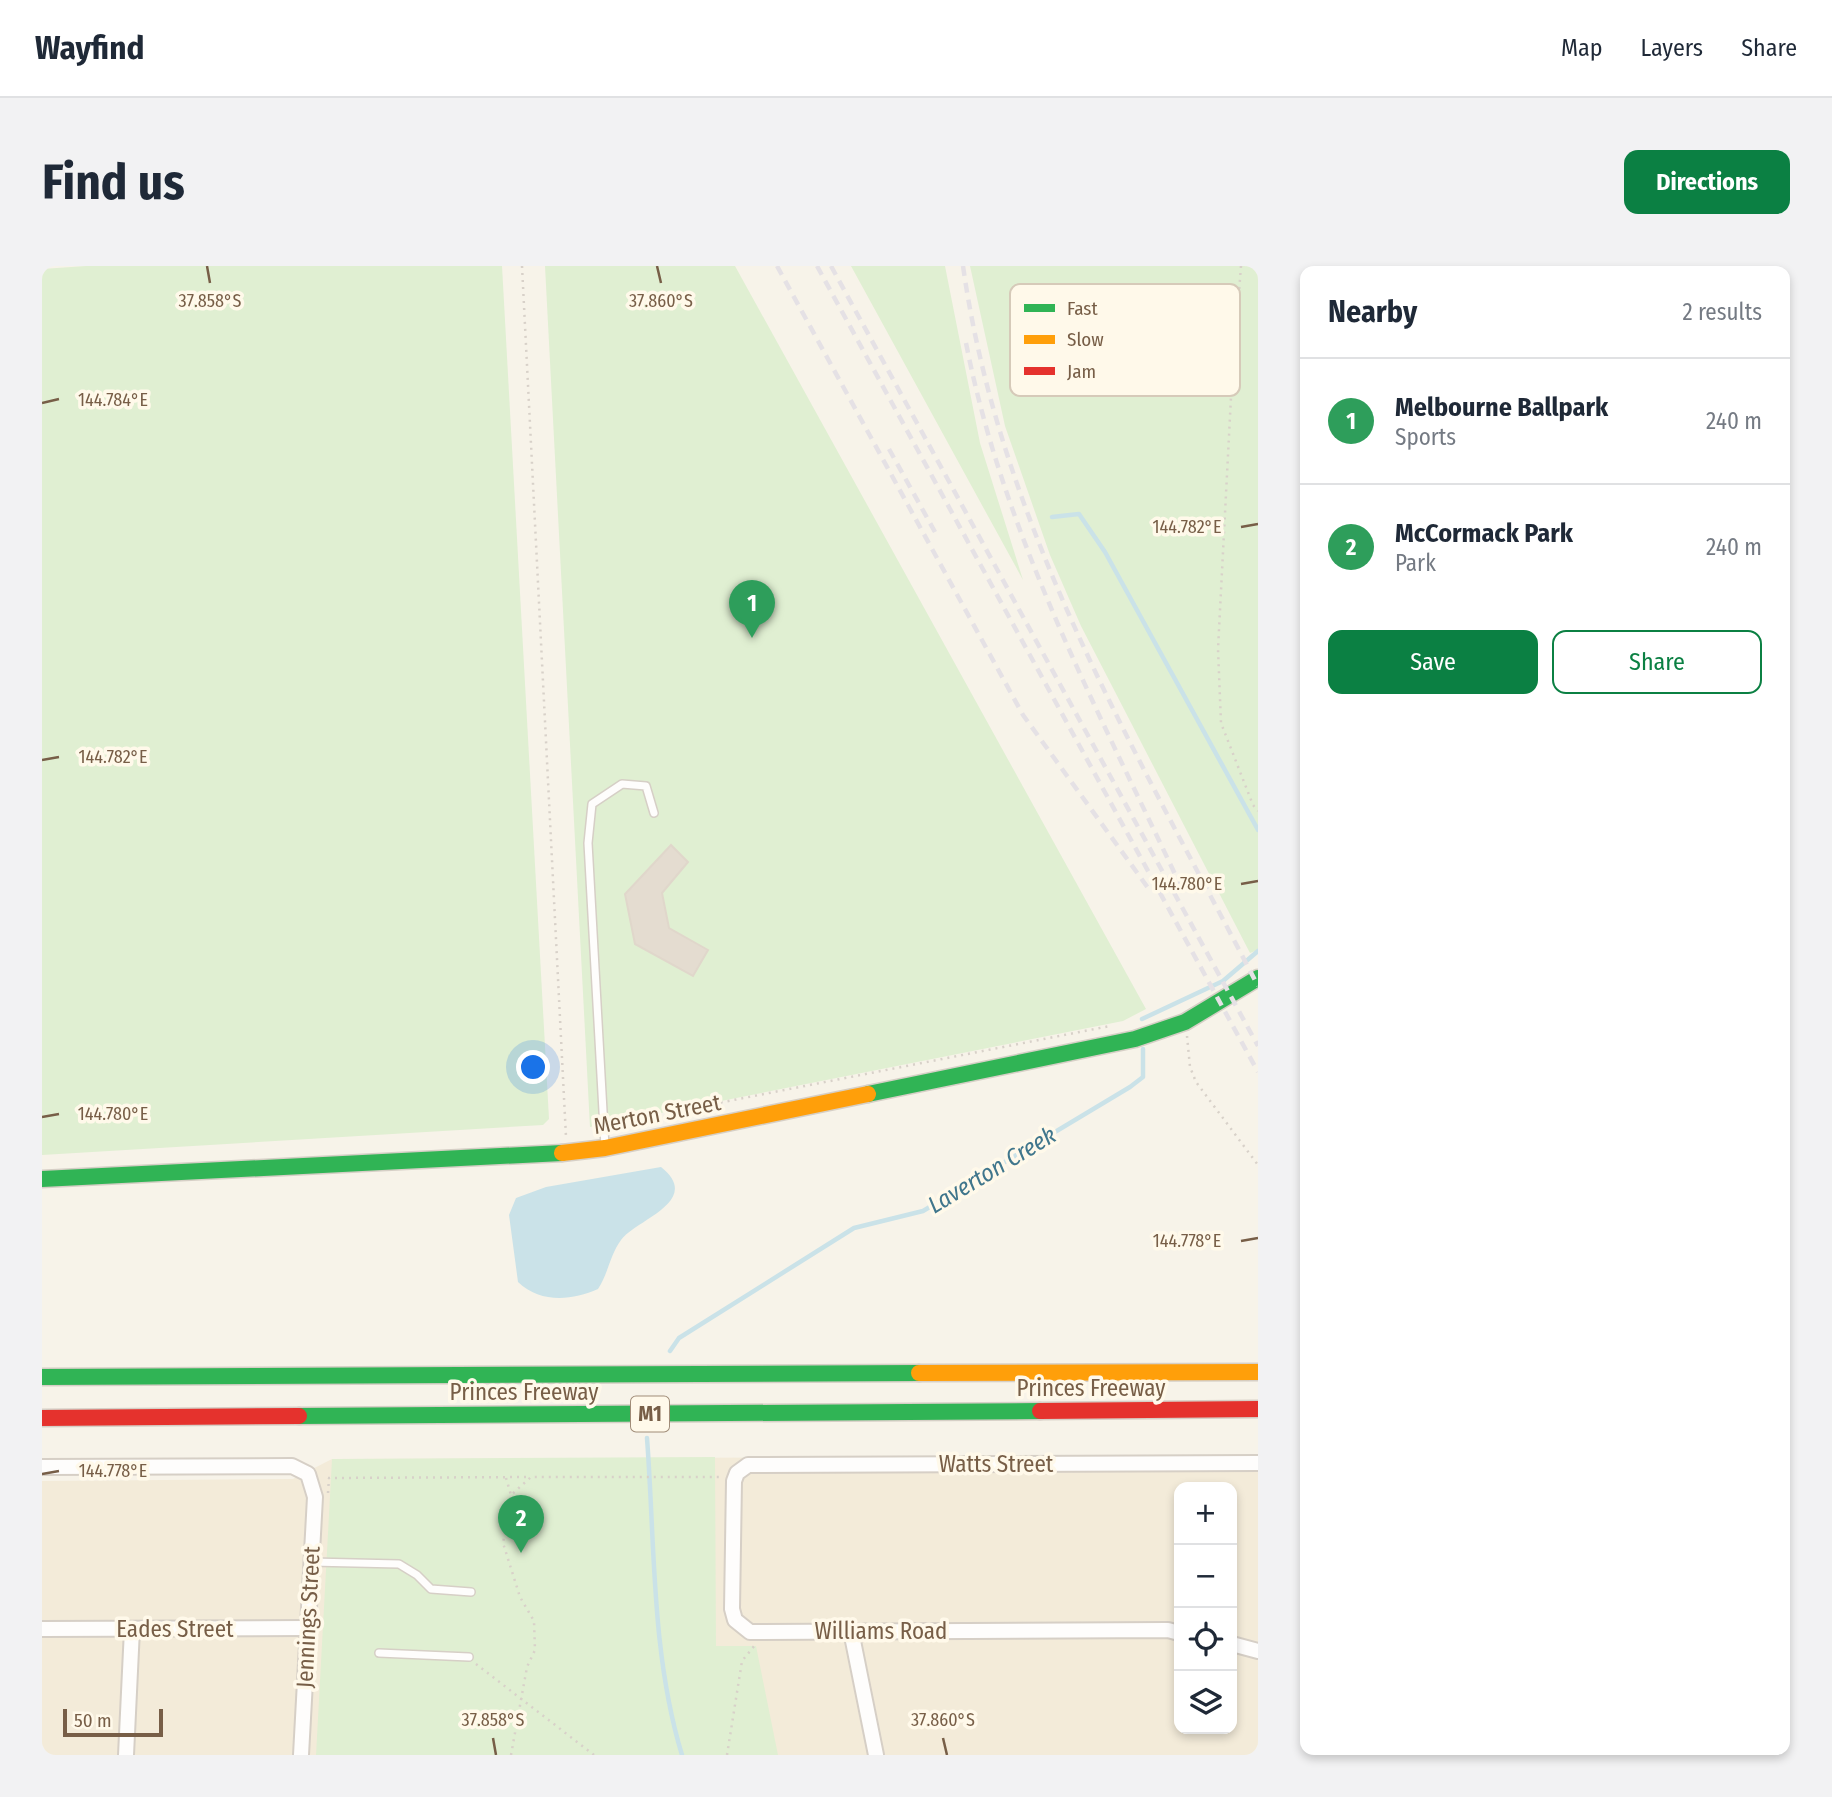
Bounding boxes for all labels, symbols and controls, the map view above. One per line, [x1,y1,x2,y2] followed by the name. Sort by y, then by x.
[35,28,144,68] text: Wayfind
[1561,34,1603,62] text: Map
[1641,34,1703,62] text: Layers
[1741,34,1797,62] text: Share
[1624,150,1790,214] button: Directions
[42,153,185,212] text: Find us
[1010,284,1240,396] legend
[179,290,241,312] text: 37.858°S
[629,290,693,312] text: 37.860°S
[1328,294,1417,330] text: Nearby
[1067,297,1098,320] text: Fast
[1682,298,1762,326] text: 2 results
[1067,328,1104,351] text: Slow
[1067,360,1096,383] text: Jam
[78,389,148,411] text: 144.784°E
[1395,392,1608,423] text: Melbourne Ballpark
[1346,407,1356,435] text: 1
[1706,407,1762,435] text: 240 m
[1395,423,1456,451] text: Sports
[1153,516,1221,538] text: 144.782°E
[1395,518,1573,549] text: McCormack Park
[1346,533,1356,561] text: 2
[1706,533,1762,561] text: 240 m
[1395,549,1436,577] text: Park
[729,580,775,638] pin: 1
[1328,630,1538,694] button: Save
[1552,630,1762,694] button: Share
[79,746,147,768] text: 144.782°E
[1152,873,1222,895] text: 144.780°E
[516,1050,550,1084] your location
[591,1088,723,1140] street label: Merton Street
[78,1103,148,1125] text: 144.780°E
[923,1121,1061,1219] water label: Laverton Creek
[1153,1230,1221,1252] text: 144.778°E
[1017,1374,1166,1402] street label: Princes Freeway
[450,1378,599,1406] street label: Princes Freeway
[631,1396,669,1432] road number: M1
[939,1450,1054,1478] street label: Watts Street
[79,1460,147,1482] text: 144.778°E
[1174,1482,1237,1734] map controls
[1174,1482,1237,1545] button: +
[498,1495,544,1553] pin: 2
[290,1545,326,1689] street label: Jennings Street
[1174,1545,1237,1608] button: −
[1174,1608,1237,1671] button: locate
[116,1615,234,1643] street label: Eades Street
[815,1617,947,1645] street label: Williams Road
[1174,1671,1237,1734] button: layers
[63,1706,163,1738] scale bar
[74,1709,112,1732] text: 50 m
[462,1709,524,1731] text: 37.858°S
[911,1709,975,1731] text: 37.860°S

